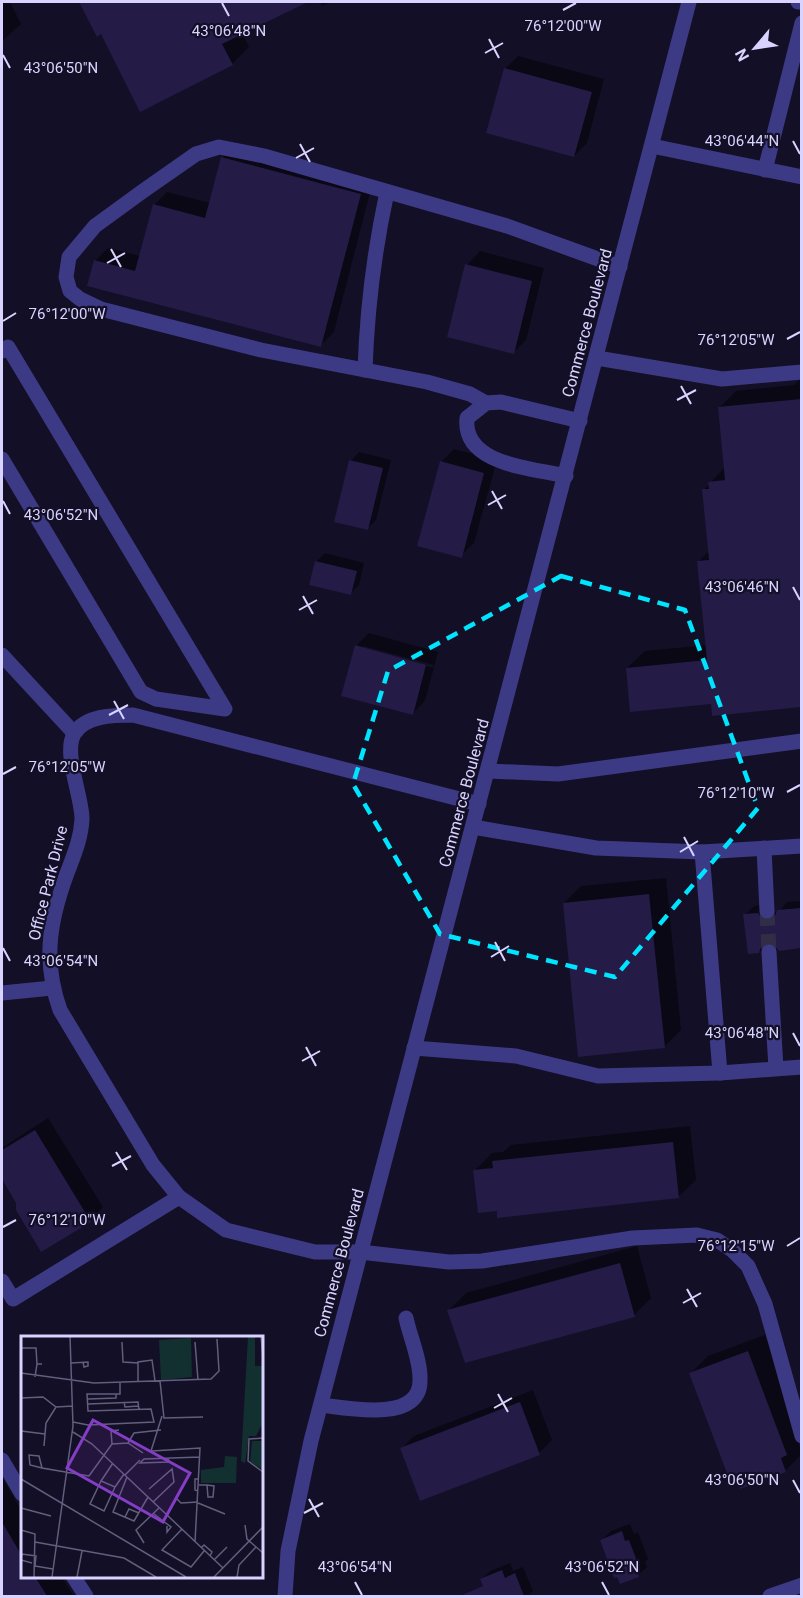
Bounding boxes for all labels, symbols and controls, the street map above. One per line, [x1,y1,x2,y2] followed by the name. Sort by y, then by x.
[525,17,601,35] text: 76°12'00"W
[725,18,785,78] north arrow
[192,22,266,40] text: 43°06'48"N
[731,45,753,65] text: N
[24,59,98,77] text: 43°06'50"N
[705,132,779,150] text: 43°06'44"N
[558,247,616,399] street label: Commerce Boulevard
[29,305,105,323] text: 76°12'00"W
[698,331,774,349] text: 76°12'05"W
[24,506,98,524] text: 43°06'52"N
[705,578,779,596] text: 43°06'46"N
[435,717,493,869] street label: Commerce Boulevard
[29,758,105,776] text: 76°12'05"W
[698,784,774,802] text: 76°12'10"W
[25,824,71,942] street label: Office Park Drive
[24,952,98,970] text: 43°06'54"N
[705,1024,779,1042] text: 43°06'48"N
[310,1187,368,1339] street label: Commerce Boulevard
[29,1211,105,1229] text: 76°12'10"W
[698,1237,774,1255] text: 76°12'15"W
[21,1336,262,1577] inset map
[705,1471,779,1489] text: 43°06'50"N
[318,1558,392,1576] text: 43°06'54"N
[565,1558,639,1576] text: 43°06'52"N

